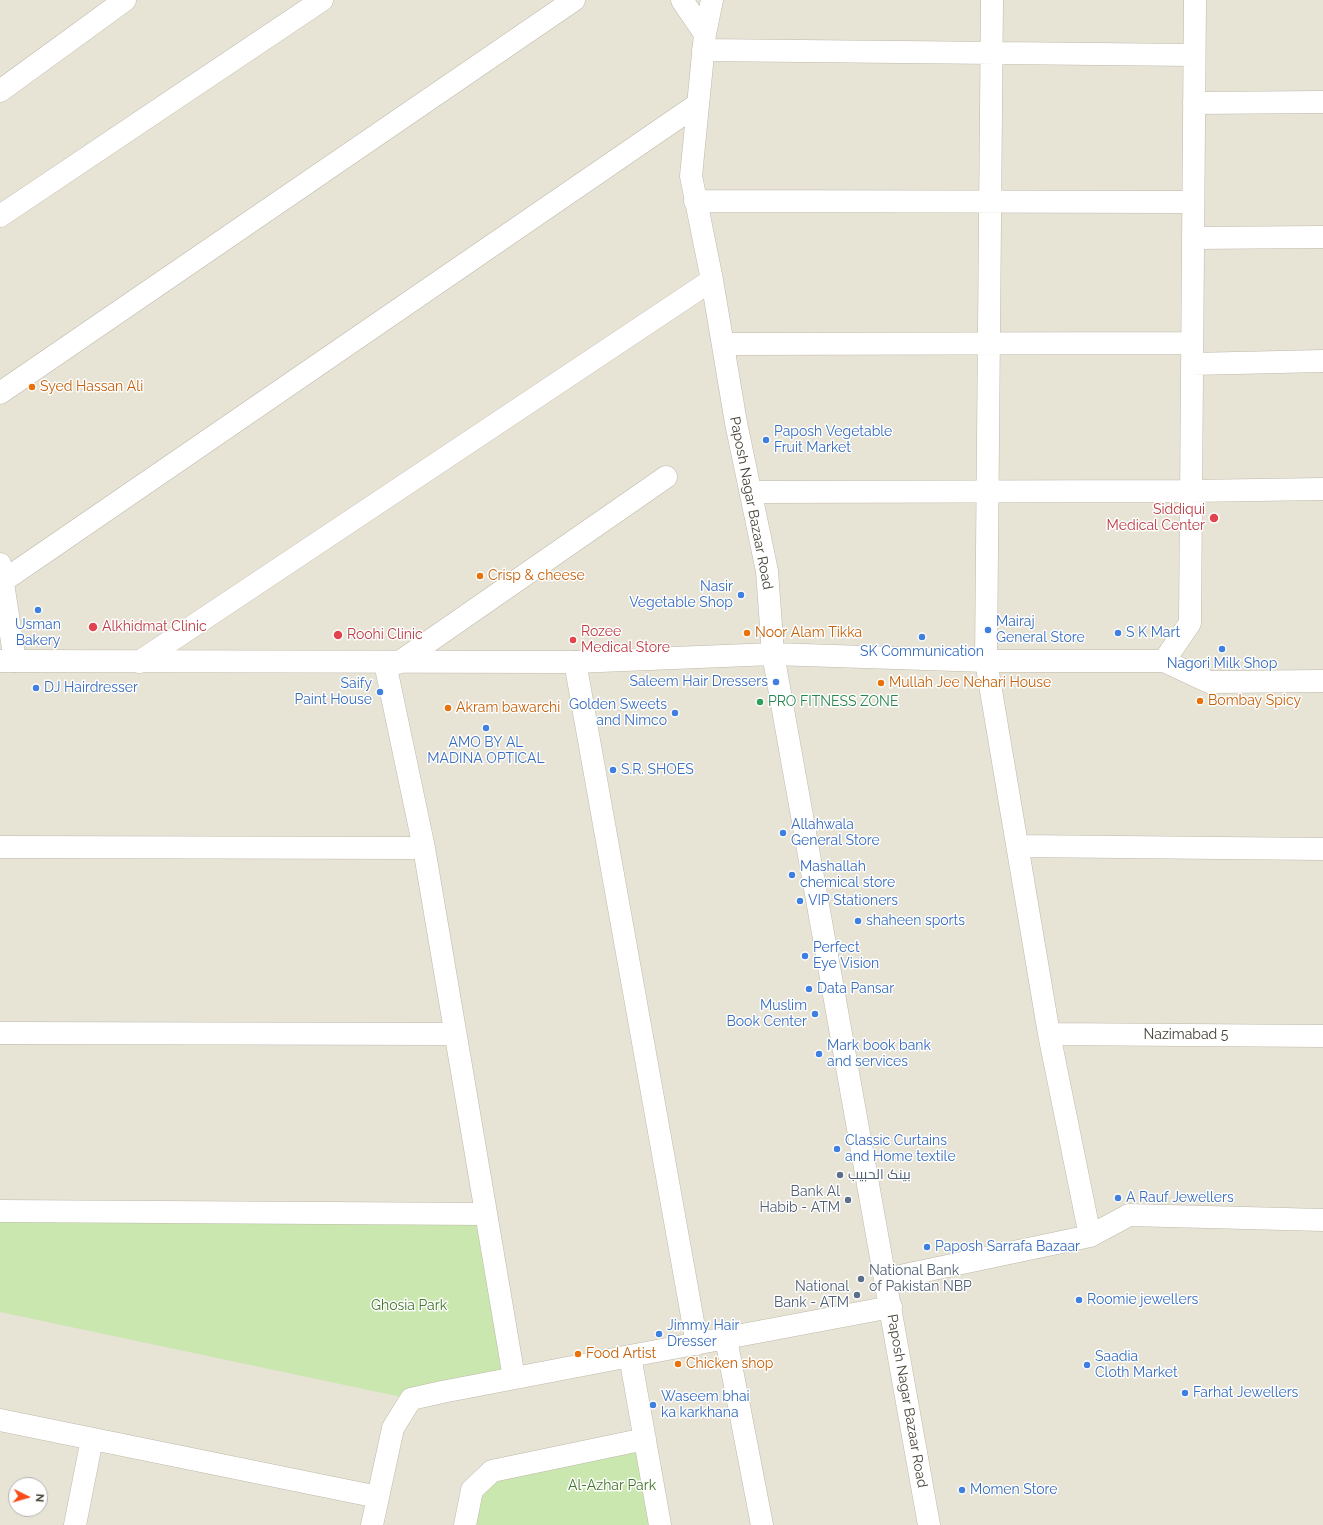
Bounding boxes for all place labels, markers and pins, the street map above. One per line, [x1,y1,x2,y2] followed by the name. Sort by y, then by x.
[40,379,143,395] place label: Syed Hassan Ali
[27,382,37,392] marker: Syed Hassan Ali
[774,424,892,456] place label: Paposh Vegetable Fruit Market
[761,435,771,445] marker: Paposh Vegetable Fruit Market
[1107,502,1205,534] place label: Siddiqui Medical Center
[1208,512,1220,524] marker: Siddiqui Medical Center
[488,568,585,584] place label: Crisp & cheese
[475,571,485,581] marker: Crisp & cheese
[629,579,733,612] place label: Nasir Vegetable Shop
[736,590,746,600] marker: Nasir Vegetable Shop
[33,605,43,615] marker: Usman Bakery
[996,614,1085,646] place label: Mairaj General Store
[15,617,61,650] place label: Usman Bakery
[102,619,207,635] place label: Alkhidmat Clinic
[87,621,99,633] marker: Alkhidmat Clinic
[581,624,670,656] place label: Rozee Medical Store
[755,625,862,641] place label: Noor Alam Tikka
[983,625,993,635] marker: Mairaj General Store
[1126,625,1180,641] place label: S K Mart
[347,627,423,643] place label: Roohi Clinic
[742,628,752,638] marker: Noor Alam Tikka
[1113,628,1123,638] marker: S K Mart
[332,629,344,641] marker: Roohi Clinic
[917,632,927,642] marker: SK Communication
[568,635,578,645] marker: Rozee Medical Store
[860,644,984,660] place label: SK Communication
[1217,644,1227,654] marker: Nagori Milk Shop
[1167,656,1277,672] place label: Nagori Milk Shop
[629,674,768,690] place label: Saleem Hair Dressers
[889,675,1051,691] place label: Mullah Jee Nehari House
[294,676,372,708] place label: Saify Paint House
[771,677,781,687] marker: Saleem Hair Dressers
[876,678,886,688] marker: Mullah Jee Nehari House
[44,680,138,696] place label: DJ Hairdresser
[31,683,41,693] marker: DJ Hairdresser
[375,687,385,697] marker: Saify Paint House
[1208,693,1301,709] place label: Bombay Spicy
[768,694,898,710] place label: PRO FITNESS ZONE
[1195,696,1205,706] marker: Bombay Spicy
[569,697,667,730] place label: Golden Sweets and Nimco
[755,697,765,707] marker: PRO FITNESS ZONE
[456,700,560,716] place label: Akram bawarchi
[443,703,453,713] marker: Akram bawarchi
[670,708,680,718] marker: Golden Sweets and Nimco
[481,723,491,733] marker: AMO BY AL MADINA OPTICAL
[427,735,545,768] place label: AMO BY AL MADINA OPTICAL
[621,762,694,778] place label: S.R. SHOES
[608,765,618,775] marker: S.R. SHOES
[791,817,880,850] place label: Allahwala General Store
[778,828,788,838] marker: Allahwala General Store
[800,859,895,892] place label: Mashallah chemical store
[787,870,797,880] marker: Mashallah chemical store
[808,893,898,909] place label: VIP Stationers
[795,896,805,906] marker: VIP Stationers
[866,913,965,929] place label: shaheen sports
[853,916,863,926] marker: shaheen sports
[813,940,879,972] place label: Perfect Eye Vision
[800,951,810,961] marker: Perfect Eye Vision
[817,981,894,997] place label: Data Pansar
[804,984,814,994] marker: Data Pansar
[726,998,807,1030] place label: Muslim Book Center
[810,1009,820,1019] marker: Muslim Book Center
[827,1038,931,1070] place label: Mark book bank and services
[814,1049,824,1059] marker: Mark book bank and services
[845,1133,956,1166] place label: Classic Curtains and Home textile
[832,1144,842,1154] marker: Classic Curtains and Home textile
[848,1167,911,1183] place label: بينک الحبيب
[835,1170,845,1180] marker: بينک الحبيب
[759,1184,840,1216] place label: Bank Al Habib - ATM
[1126,1190,1234,1206] place label: A Rauf Jewellers
[1113,1193,1123,1203] marker: A Rauf Jewellers
[843,1195,853,1205] marker: Bank Al Habib - ATM
[935,1239,1080,1255] place label: Paposh Sarrafa Bazaar
[922,1242,932,1252] marker: Paposh Sarrafa Bazaar
[869,1263,972,1296] place label: National Bank of Pakistan NBP
[856,1274,866,1284] marker: National Bank of Pakistan NBP
[774,1279,849,1312] place label: National Bank - ATM
[852,1290,862,1300] marker: National Bank - ATM
[1087,1292,1198,1308] place label: Roomie jewellers
[1074,1295,1084,1305] marker: Roomie jewellers
[667,1318,739,1350] place label: Jimmy Hair Dresser
[654,1329,664,1339] marker: Jimmy Hair Dresser
[586,1346,656,1362] place label: Food Artist
[573,1349,583,1359] marker: Food Artist
[1095,1349,1178,1382] place label: Saadia Cloth Market
[686,1356,773,1372] place label: Chicken shop
[673,1359,683,1369] marker: Chicken shop
[1082,1360,1092,1370] marker: Saadia Cloth Market
[1193,1385,1298,1401] place label: Farhat Jewellers
[1180,1388,1190,1398] marker: Farhat Jewellers
[661,1389,750,1422] place label: Waseem bhai ka karkhana
[648,1400,658,1410] marker: Waseem bhai ka karkhana
[970,1482,1057,1498] place label: Momen Store
[957,1485,967,1495] marker: Momen Store

